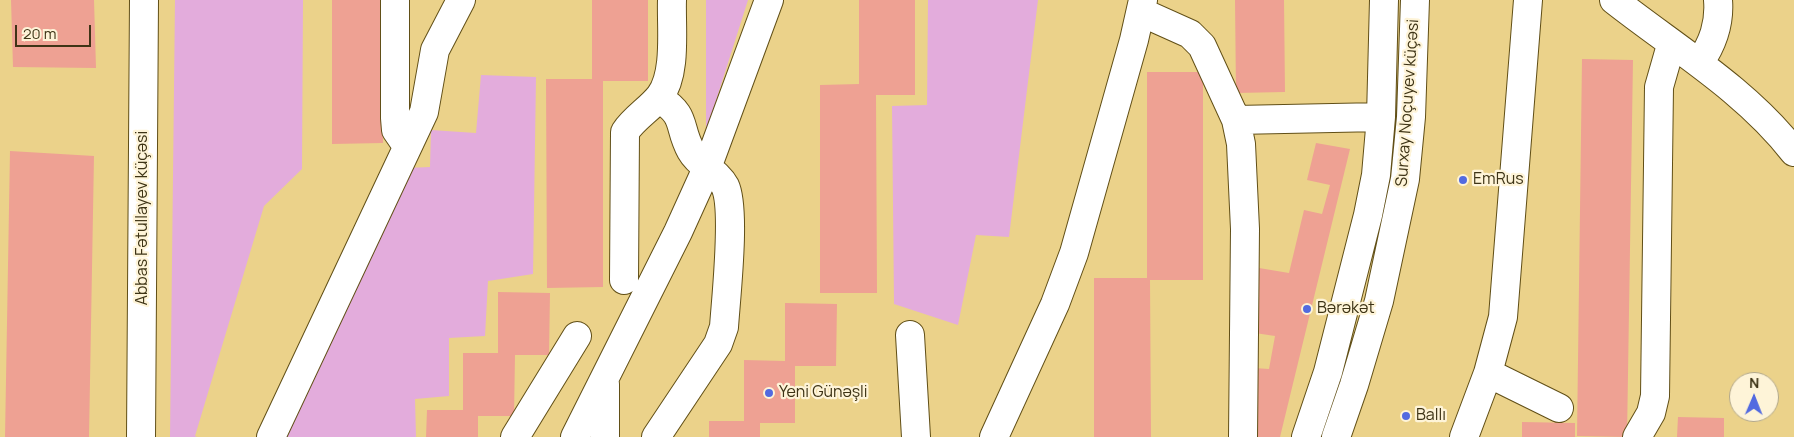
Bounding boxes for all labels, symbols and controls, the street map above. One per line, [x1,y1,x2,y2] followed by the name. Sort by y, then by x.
[18,15,94,47] scale bar
[1393,19,1423,187] street label: Surxay Noçuyev küçəsi
[23,23,56,44] text: 20 m
[133,131,153,305] street label: Abbas Fətullayev küçəsi
[1473,170,1524,190] place label: EmRus
[1457,174,1469,186] marker: EmRus
[1317,299,1375,319] place label: Bərəkət
[1301,303,1313,315] marker: Bərəkət
[1729,372,1779,422] north arrow
[1749,373,1759,392] text: N
[779,383,868,403] place label: Yeni Günəşli
[763,387,775,399] marker: Yeni Günəşli
[1416,406,1446,426] place label: Ballı
[1400,410,1412,422] marker: Ballı

